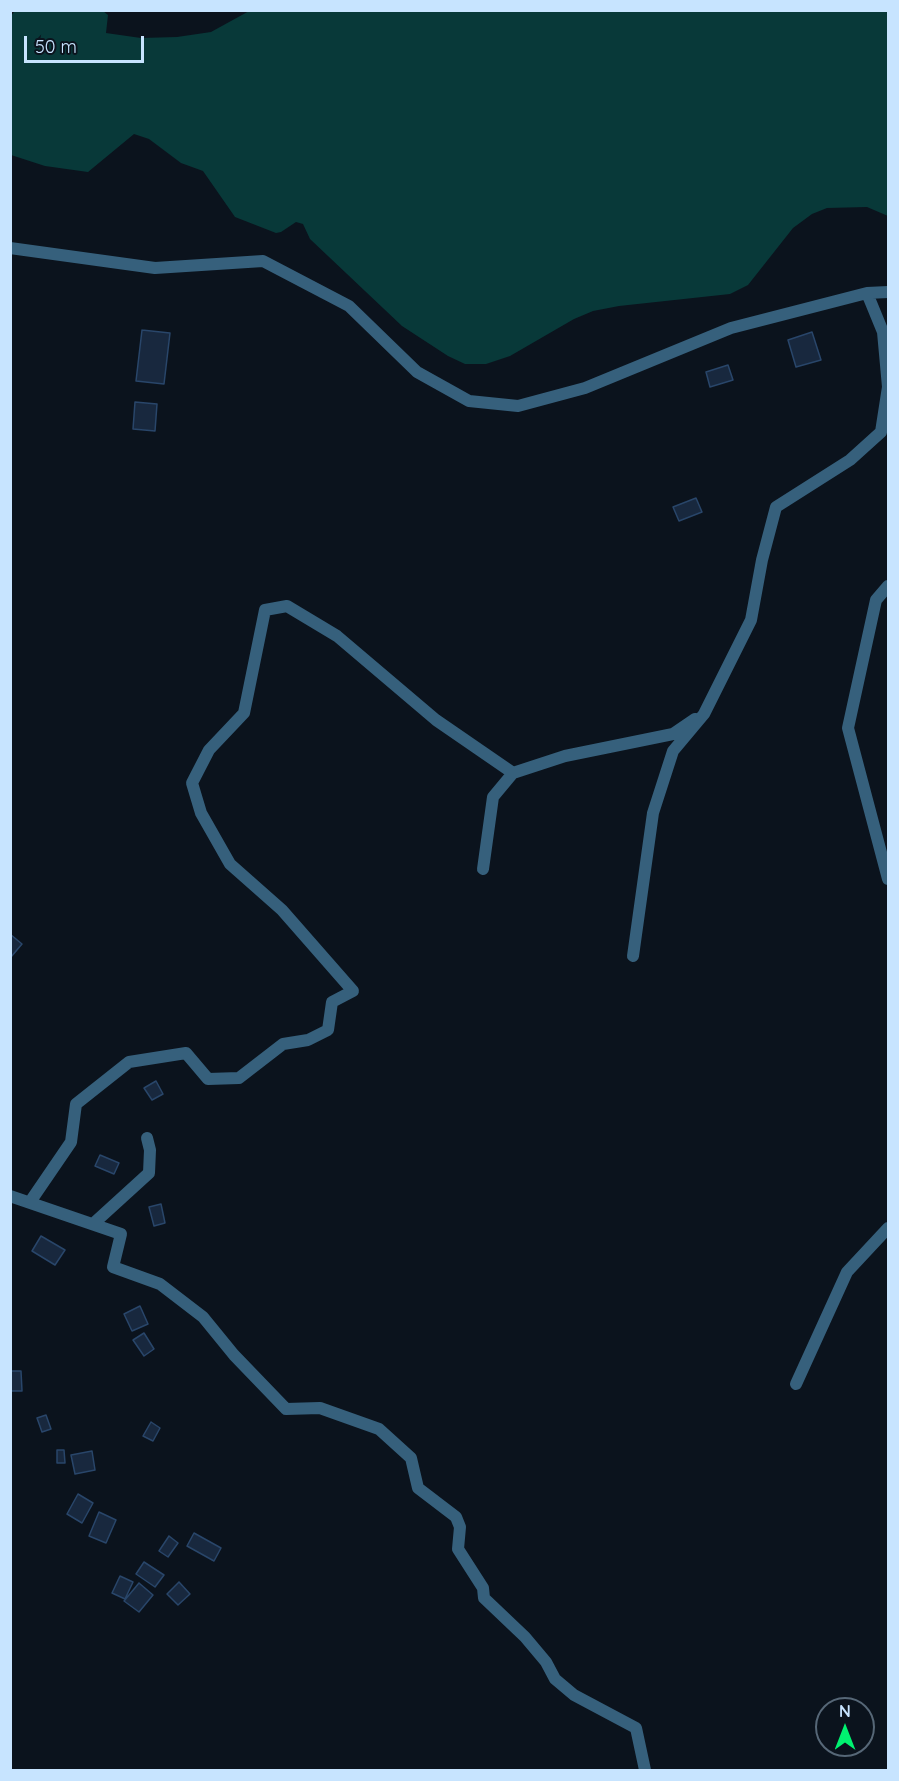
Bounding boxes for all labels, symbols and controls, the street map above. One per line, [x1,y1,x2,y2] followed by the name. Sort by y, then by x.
[27,24,147,62] scale bar
[35,35,77,58] text: 50 m
[815,1697,875,1757] north arrow
[839,1701,851,1721] text: N

